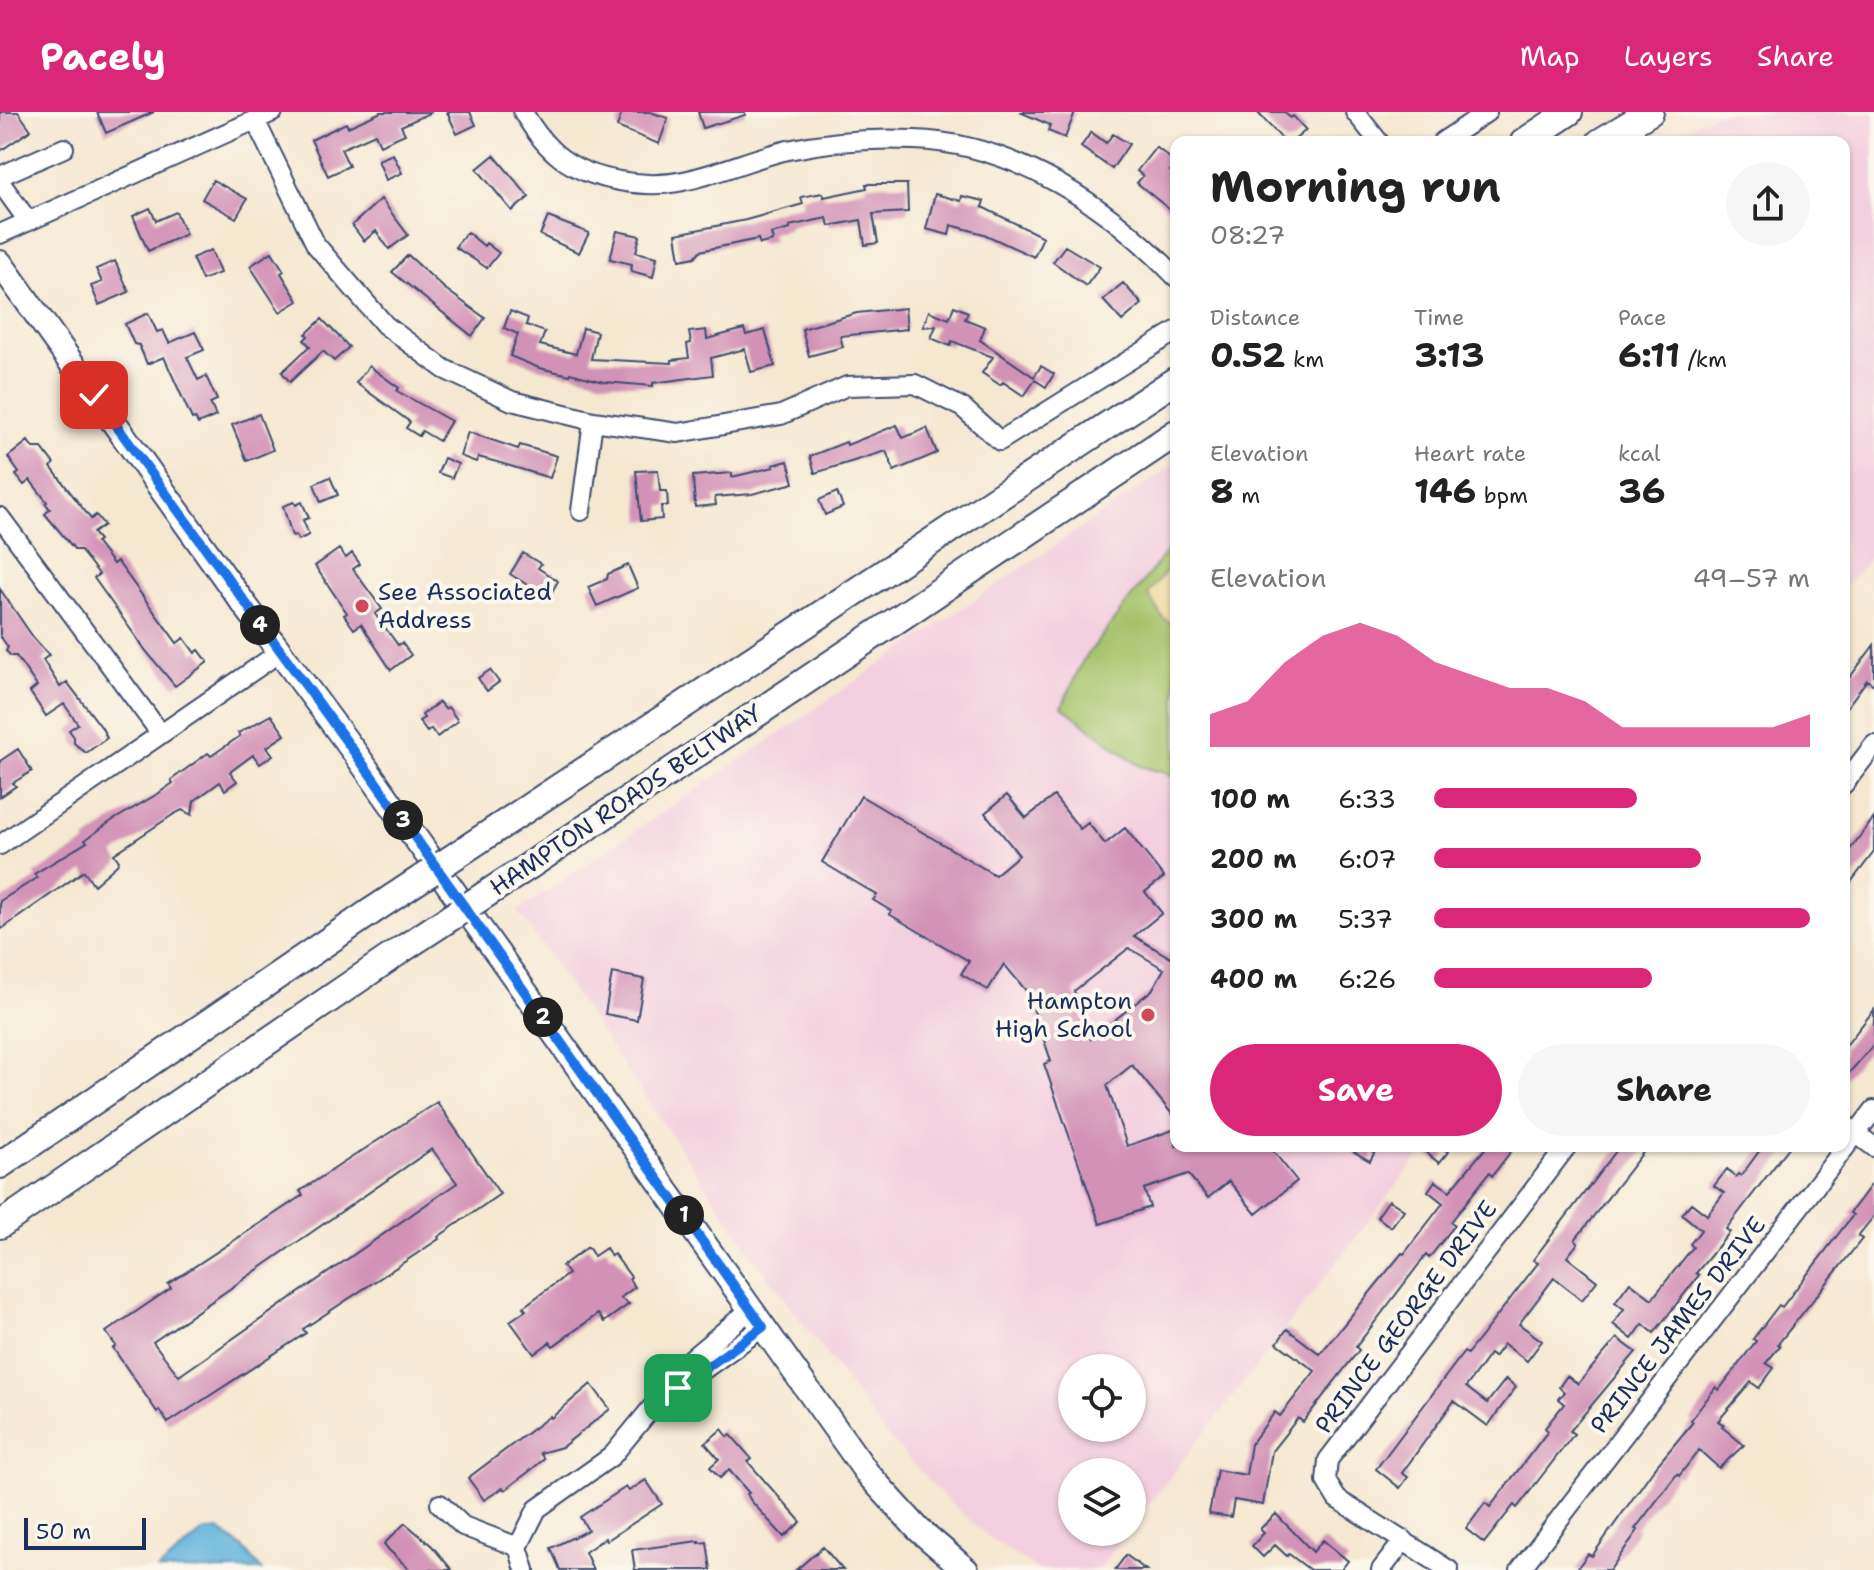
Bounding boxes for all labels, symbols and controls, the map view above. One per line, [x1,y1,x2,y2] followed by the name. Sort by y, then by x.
[40,31,166,82] text: Pacely
[1520,37,1580,75] text: Map
[1624,37,1713,75] text: Layers
[1757,37,1834,75] text: Share
[1210,157,1501,216] text: Morning run
[1726,162,1810,246] button: share
[1210,217,1285,252] text: 08:27
[1210,303,1300,332] text: Distance
[1414,303,1464,332] text: Time
[1618,303,1666,332] text: Pace
[1210,332,1285,378] text: 0.52
[1414,332,1484,378] text: 3:13
[1618,332,1680,378] text: 6:11
[1285,345,1324,374] text: km
[1680,345,1727,374] text: /km
[60,361,128,429] pin
[72,373,116,417] icon: check
[1210,439,1308,468] text: Elevation
[1414,439,1526,468] text: Heart rate
[1618,439,1661,468] text: kcal
[1210,468,1234,514] text: 8
[1414,468,1476,514] text: 146
[1618,468,1666,514] text: 36
[1234,481,1260,510] text: m
[1476,481,1528,510] text: bpm
[1210,560,1326,595] text: Elevation
[1692,560,1810,595] text: 49–57 m
[378,576,552,636] place label: See Associated Address
[353,597,371,615] marker: See Associated Address
[240,605,280,645] pin: 4
[252,610,268,639] text: 4
[484,696,769,903] street label: HAMPTON ROADS BELTWAY
[1210,781,1290,816] text: 100 m
[1338,781,1396,816] text: 6:33
[383,800,423,840] pin: 3
[395,805,411,834] text: 3
[1210,841,1297,876] text: 200 m
[1338,841,1397,876] text: 6:07
[1210,901,1297,936] text: 300 m
[1338,901,1393,936] text: 5:37
[1210,961,1297,996] text: 400 m
[1338,961,1396,996] text: 6:26
[995,985,1133,1045] place label: Hampton High School
[523,997,563,1037] pin: 2
[535,1002,551,1031] text: 2
[1139,1006,1157,1024] marker: Hampton High School
[1210,1044,1502,1136] button: Save
[1518,1044,1810,1136] button: Share
[1308,1194,1504,1440] street label: PRINCE GEORGE DRIVE
[664,1195,704,1235] pin: 1
[679,1200,689,1229] text: 1
[1583,1210,1773,1440] street label: PRINCE JAMES DRIVE
[644,1354,712,1422] pin
[1058,1354,1146,1546] map controls
[1058,1354,1146,1442] button: locate
[656,1366,700,1410] icon: arrive
[1058,1458,1146,1546] button: layers
[24,1514,146,1550] scale bar
[36,1517,91,1546] text: 50 m

